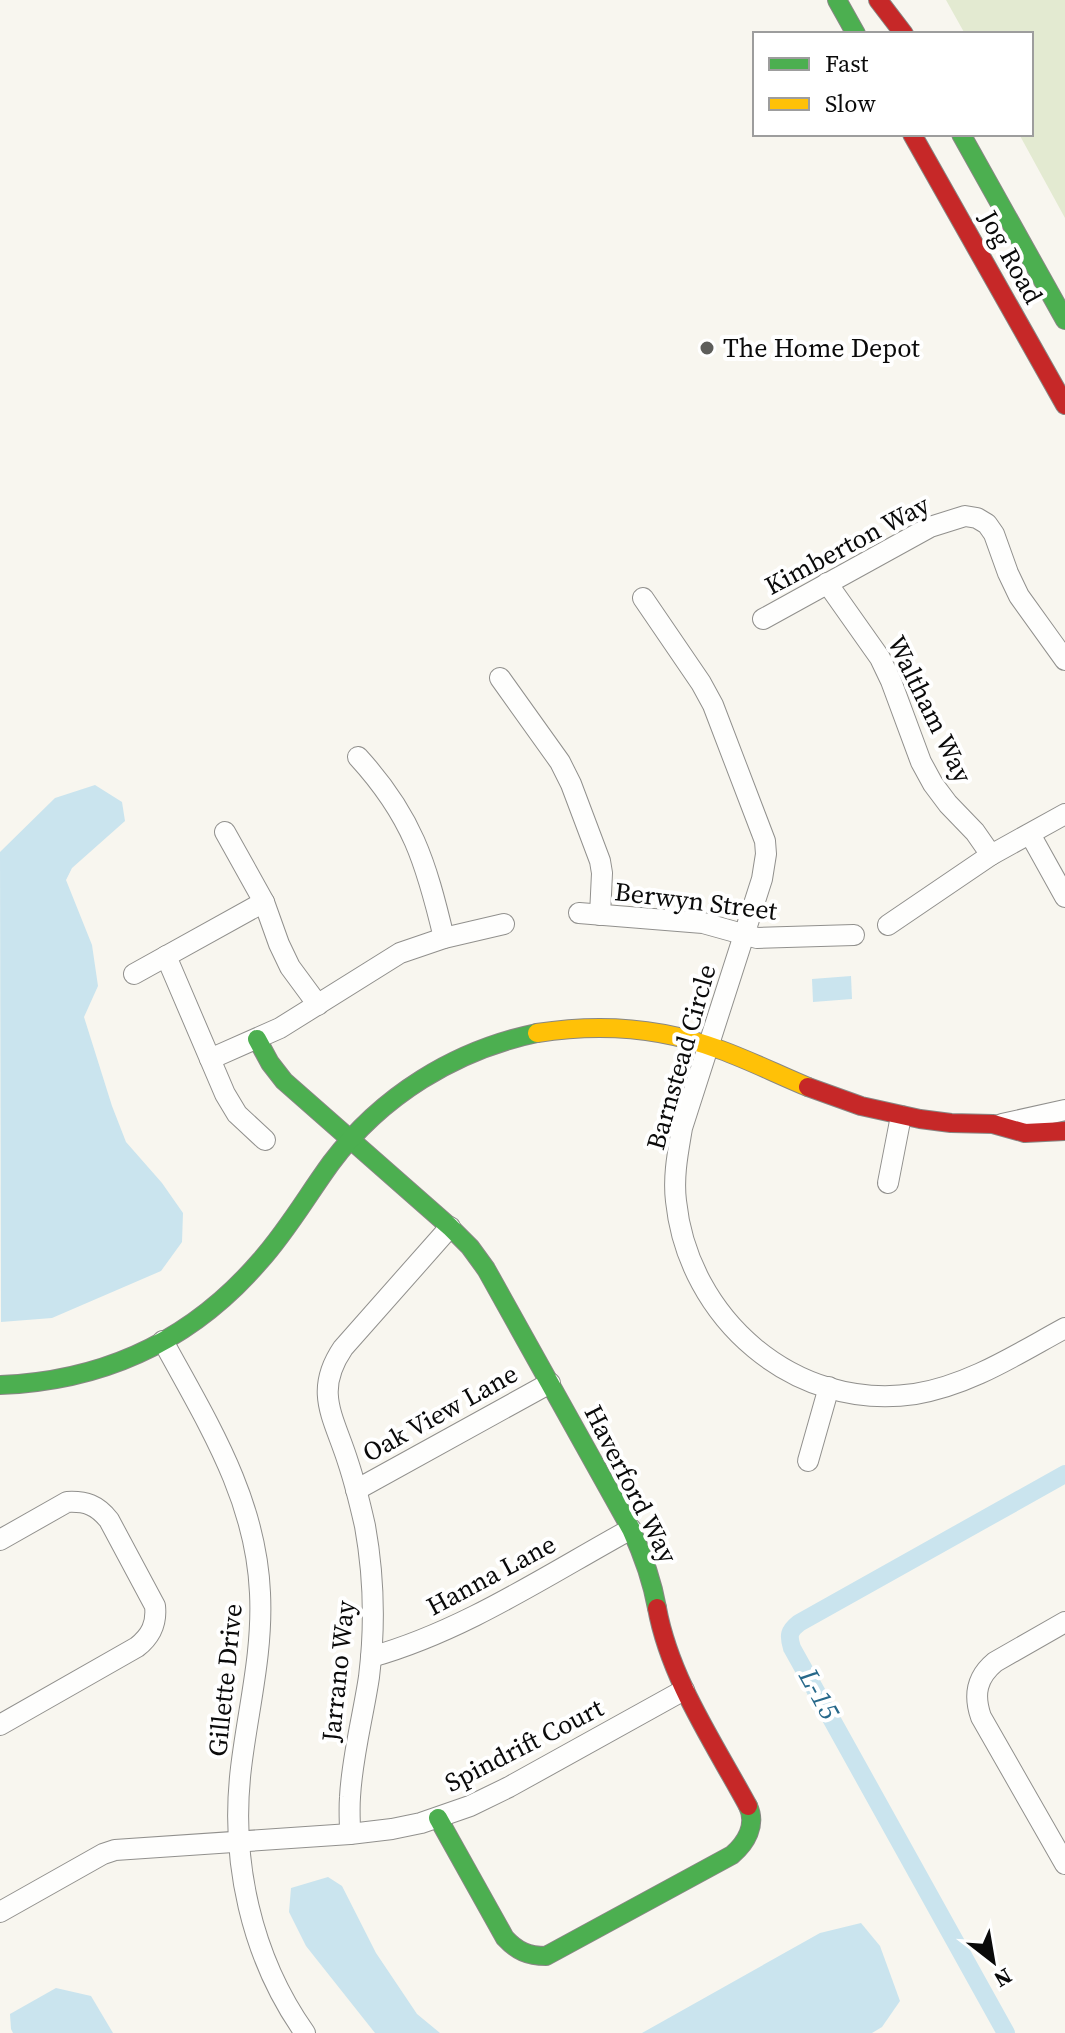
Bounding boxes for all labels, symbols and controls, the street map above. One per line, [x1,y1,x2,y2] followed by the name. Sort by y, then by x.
[753,32,1033,136] legend
[825,47,869,80] text: Fast
[825,87,876,120] text: Slow
[970,203,1052,311] street label: Jog Road
[723,330,920,366] place label: The Home Depot
[698,339,716,357] marker: The Home Depot
[758,486,936,604] street label: Kimberton Way
[879,629,981,789] street label: Waltham Way
[613,873,780,929] street label: Berwyn Street
[637,960,725,1154] street label: Barnstead Circle
[356,1356,524,1470] street label: Oak View Lane
[576,1399,687,1570] street label: Haverford Way
[420,1526,562,1624] street label: Hanna Lane
[313,1598,363,1744] street label: Jarrano Way
[199,1602,251,1758] street label: Gillette Drive
[790,1661,850,1727] water label: L-15
[439,1689,610,1800] street label: Spindrift Court
[953,1921,1033,2001] north arrow
[989,1961,1018,1995] text: N

